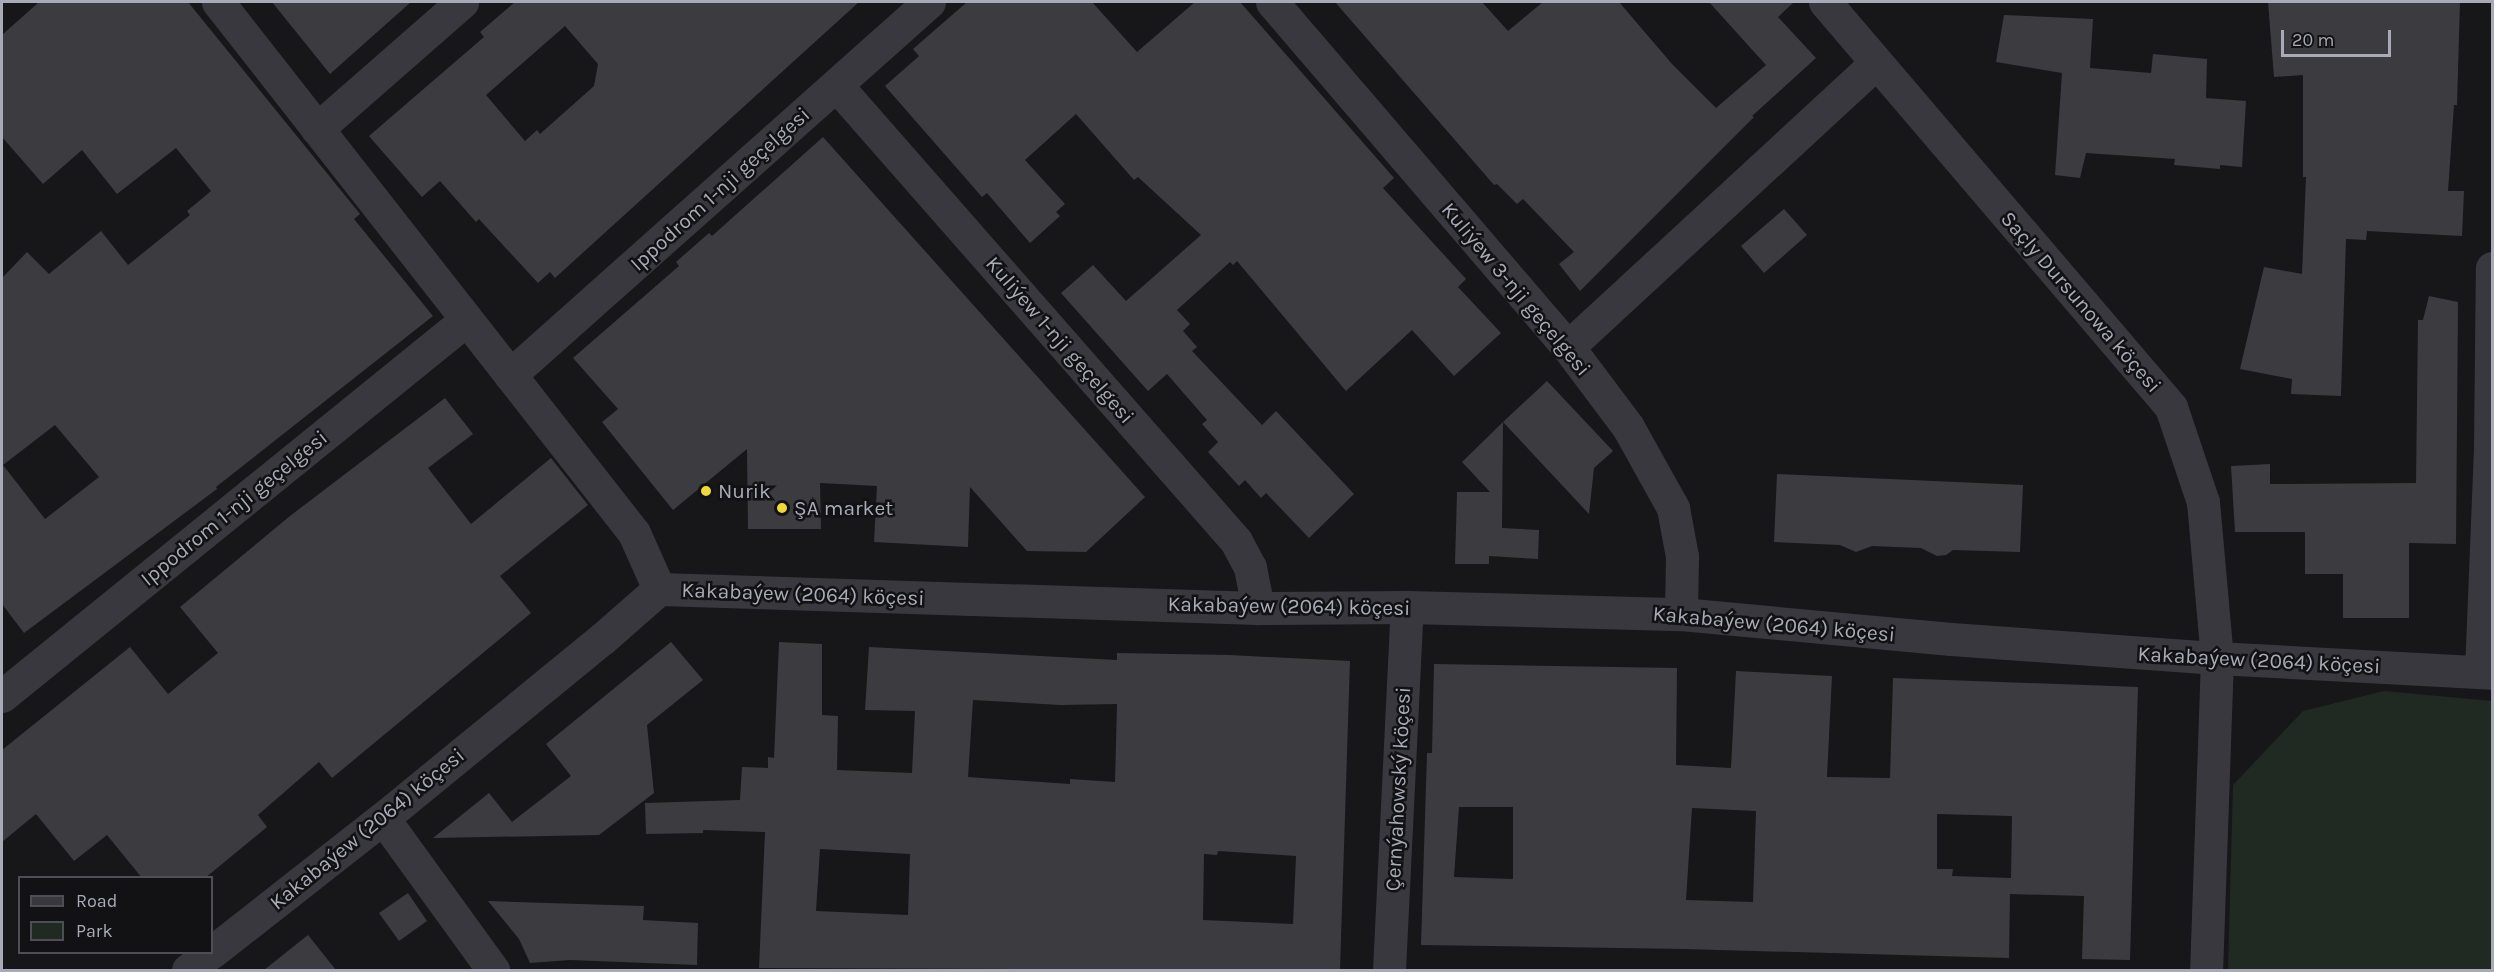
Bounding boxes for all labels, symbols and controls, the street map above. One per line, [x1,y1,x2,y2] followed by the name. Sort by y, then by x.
[2284,18,2394,56] scale bar
[2292,29,2334,51] text: 20 m
[625,102,815,276] street label: Ippodrom 1-nji geçelgesi
[1436,197,1596,381] street label: Kuliýew 3-nji geçelgesi
[1995,206,2167,398] street label: Saçly Dursunowa köçesi
[981,251,1139,429] street label: Kuliýew 1-nji geçelgesi
[136,425,332,591] street label: Ippodrom 1-nji geçelgesi
[718,478,771,504] place label: Nurik
[699,484,713,498] marker: Nurik
[794,495,893,521] place label: ŞA market
[775,501,789,515] marker: ŞA market
[681,577,925,611] street label: Kakabaýew (2064) köçesi
[1167,591,1411,621] street label: Kakabaýew (2064) köçesi
[1652,601,1896,647] street label: Kakabaýew (2064) köçesi
[2137,641,2381,679] street label: Kakabaýew (2064) köçesi
[1380,686,1416,892] street label: Çernýahowský köçesi
[265,743,469,915] street label: Kakabaýew (2064) köçesi
[18,876,213,954] legend
[76,890,117,912] text: Road
[76,920,113,942] text: Park

